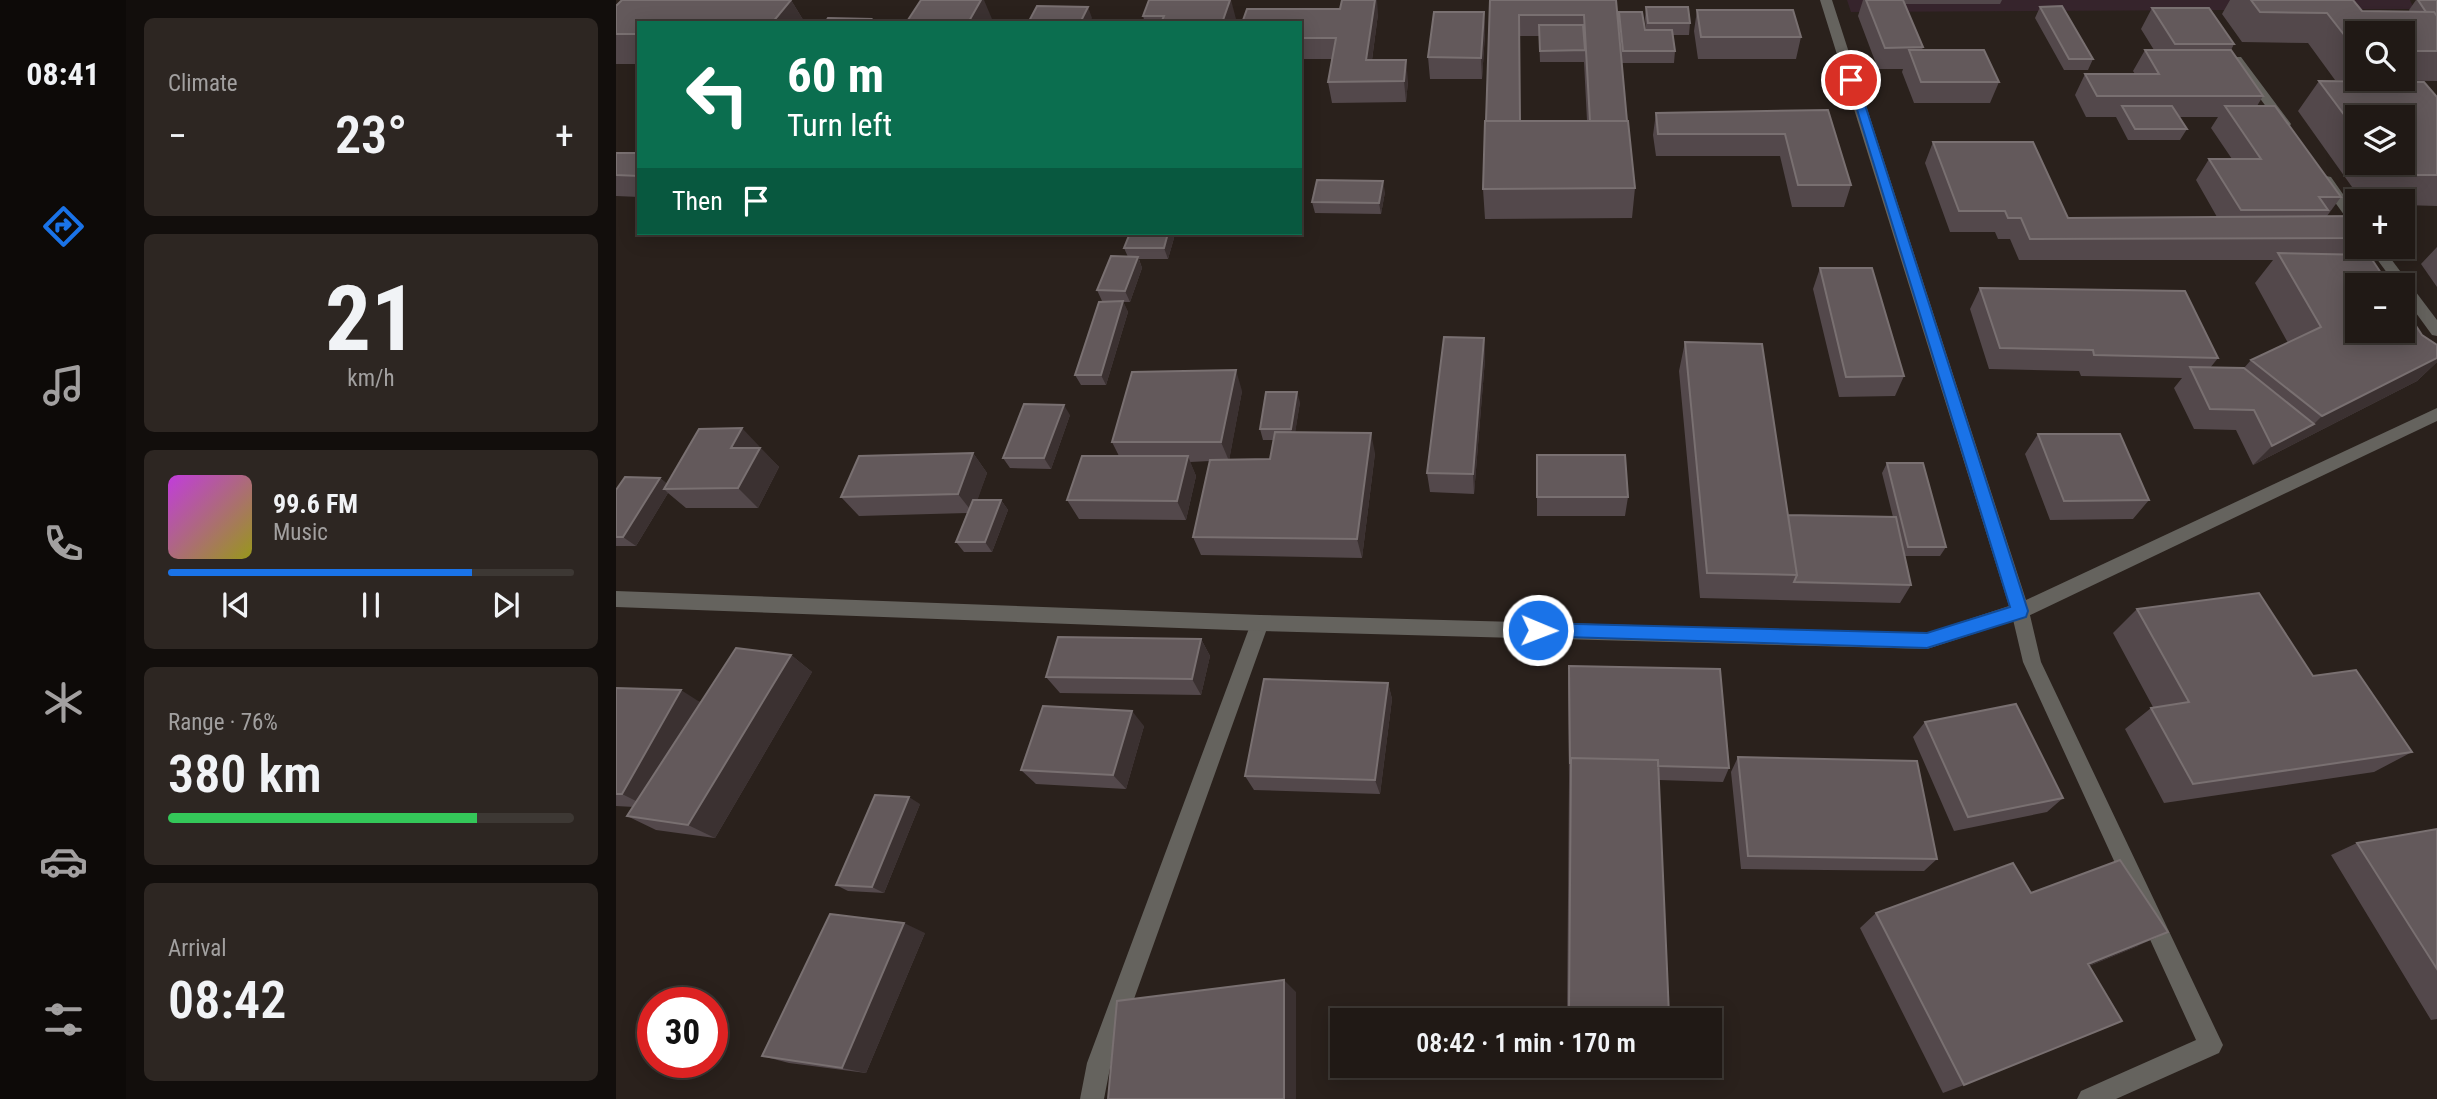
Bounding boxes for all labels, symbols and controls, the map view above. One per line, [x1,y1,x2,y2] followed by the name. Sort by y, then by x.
[2345,21,2415,343] map controls
[2345,21,2415,91] button: search
[787,47,884,104] text: 60 m
[672,49,763,140] icon: left
[1821,50,1881,110] pin
[26,55,100,93] text: 08:41
[1832,61,1870,99] icon: arrive
[168,70,238,97] text: Climate
[335,105,407,166] text: 23°
[2345,105,2415,175] button: layers
[787,106,892,144] text: Turn left
[168,114,187,158] text: −
[555,114,574,158] text: +
[737,182,775,220] icon: arrive
[672,186,723,216] text: Then
[2345,189,2415,259] button: +
[39,202,88,251] icon: directions
[325,266,417,372] text: 21
[2345,273,2415,343] button: −
[39,361,88,410] icon: music
[347,365,395,392] text: km/h
[273,489,358,519] text: 99.6 FM
[39,519,88,568] icon: phone
[273,519,328,546] text: Music
[217,586,255,624] icon: previous
[352,586,390,624] icon: pause
[487,586,525,624] icon: next
[1501,593,1575,667] position arrow
[39,678,88,727] icon: climate
[168,709,278,736] text: Range · 76%
[168,744,322,805] text: 380 km
[39,837,88,886] icon: car
[168,935,227,962] text: Arrival
[168,970,286,1031] text: 08:42
[637,987,728,1078] speed limit sign: 30
[39,995,88,1044] icon: filters
[1416,1028,1636,1058] text: 08:42 · 1 min · 170 m

